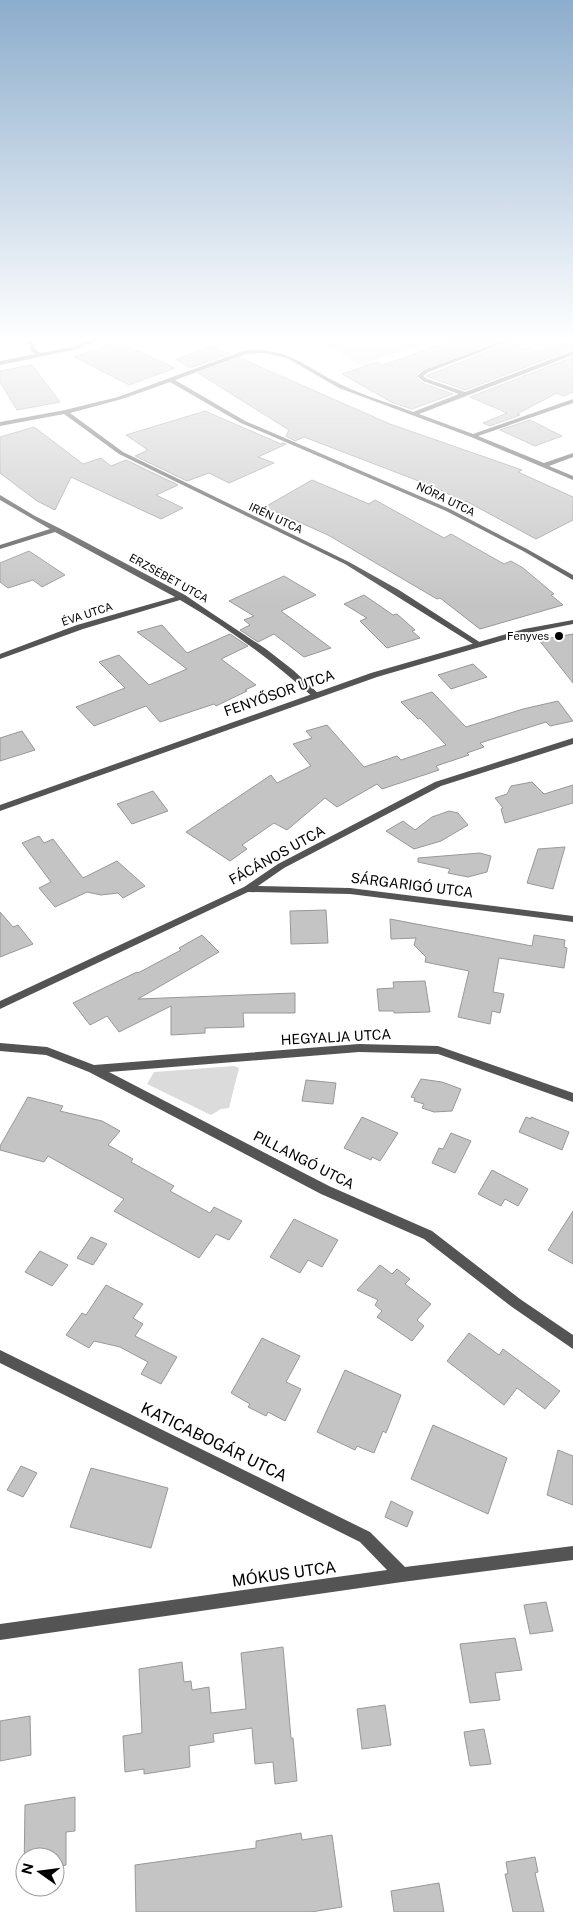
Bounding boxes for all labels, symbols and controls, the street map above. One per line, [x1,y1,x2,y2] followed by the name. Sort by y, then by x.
[415,479,478,518] street label: NÓRA UTCA
[247,499,305,536] street label: IRÉN UTCA
[127,550,211,605] street label: ERZSÉBET UTCA
[60,599,114,628] street label: ÉVA UTCA
[507,630,549,642] place label: Fenyves
[553,630,565,642] marker: Fenyves
[221,665,336,719] street label: FENYŐSOR UTCA
[226,821,328,888] street label: FÁCÁNOS UTCA
[350,868,475,900] street label: SÁRGARIGÓ UTCA
[280,1026,392,1048] street label: HEGYALJA UTCA
[251,1126,358,1192] street label: PILLANGÓ UTCA
[138,1397,291,1486] street label: KATICABOGÁR UTCA
[230,1556,337,1591] street label: MÓKUS UTCA
[15,1847,65,1897] north arrow
[18,1862,36,1876] text: N

